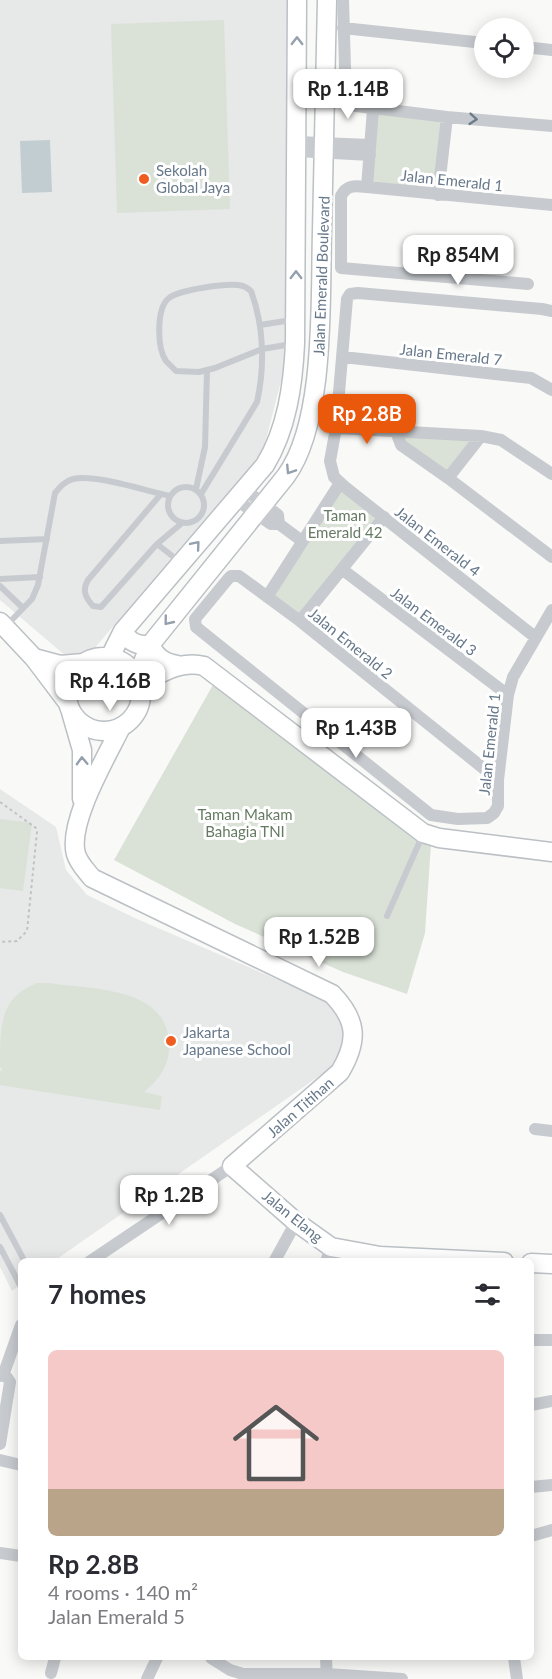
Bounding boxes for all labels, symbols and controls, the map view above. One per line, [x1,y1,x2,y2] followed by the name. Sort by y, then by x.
[474,18,534,78] map controls
[474,18,534,78] button: locate
[291,37,303,46] one-way arrow
[286,69,410,120] pin: Rp 1.14B
[307,76,389,100] text: Rp 1.14B
[469,112,478,125] one-way arrow
[156,161,230,196] place label: Sekolah Global Jaya
[400,166,504,194] street label: Jalan Emerald 1
[137,172,151,186] marker: Sekolah Global Jaya
[309,196,333,356] street label: Jalan Emerald Boulevard
[403,235,513,286] pin: Rp 854M
[417,242,499,266] text: Rp 854M
[290,271,302,280] one-way arrow
[399,340,503,368] street label: Jalan Emerald 7
[312,394,422,445] pin: Rp 2.8B
[332,401,402,425] text: Rp 2.8B
[286,463,297,474] one-way arrow
[392,502,484,580] street label: Jalan Emerald 4
[308,506,382,541] park label: Taman Emerald 42
[189,541,200,552] one-way arrow
[388,583,480,659] street label: Jalan Emerald 3
[305,604,397,682] street label: Jalan Emerald 2
[164,614,175,625] one-way arrow
[48,661,172,712] pin: Rp 4.16B
[69,668,151,692] text: Rp 4.16B
[475,692,503,796] street label: Jalan Emerald 1
[294,708,418,759] pin: Rp 1.43B
[315,715,397,739] text: Rp 1.43B
[76,757,89,766] one-way arrow
[197,805,293,840] park label: Taman Makam Bahagia TNI
[257,917,381,968] pin: Rp 1.52B
[278,924,360,948] text: Rp 1.52B
[183,1023,291,1058] place label: Jakarta Japanese School
[164,1034,178,1048] marker: Jakarta Japanese School
[263,1073,337,1141] street label: Jalan Titihan
[114,1175,224,1226] pin: Rp 1.2B
[134,1182,204,1206] text: Rp 1.2B
[259,1186,327,1246] street label: Jalan Elang
[48,1278,146,1310] text: 7 homes
[471,1278,504,1311] icon: filters
[222,1389,330,1497] icon: home
[48,1548,139,1580] text: Rp 2.8B
[48,1580,198,1604] text: 4 rooms · 140 m²
[48,1604,185,1628] text: Jalan Emerald 5

